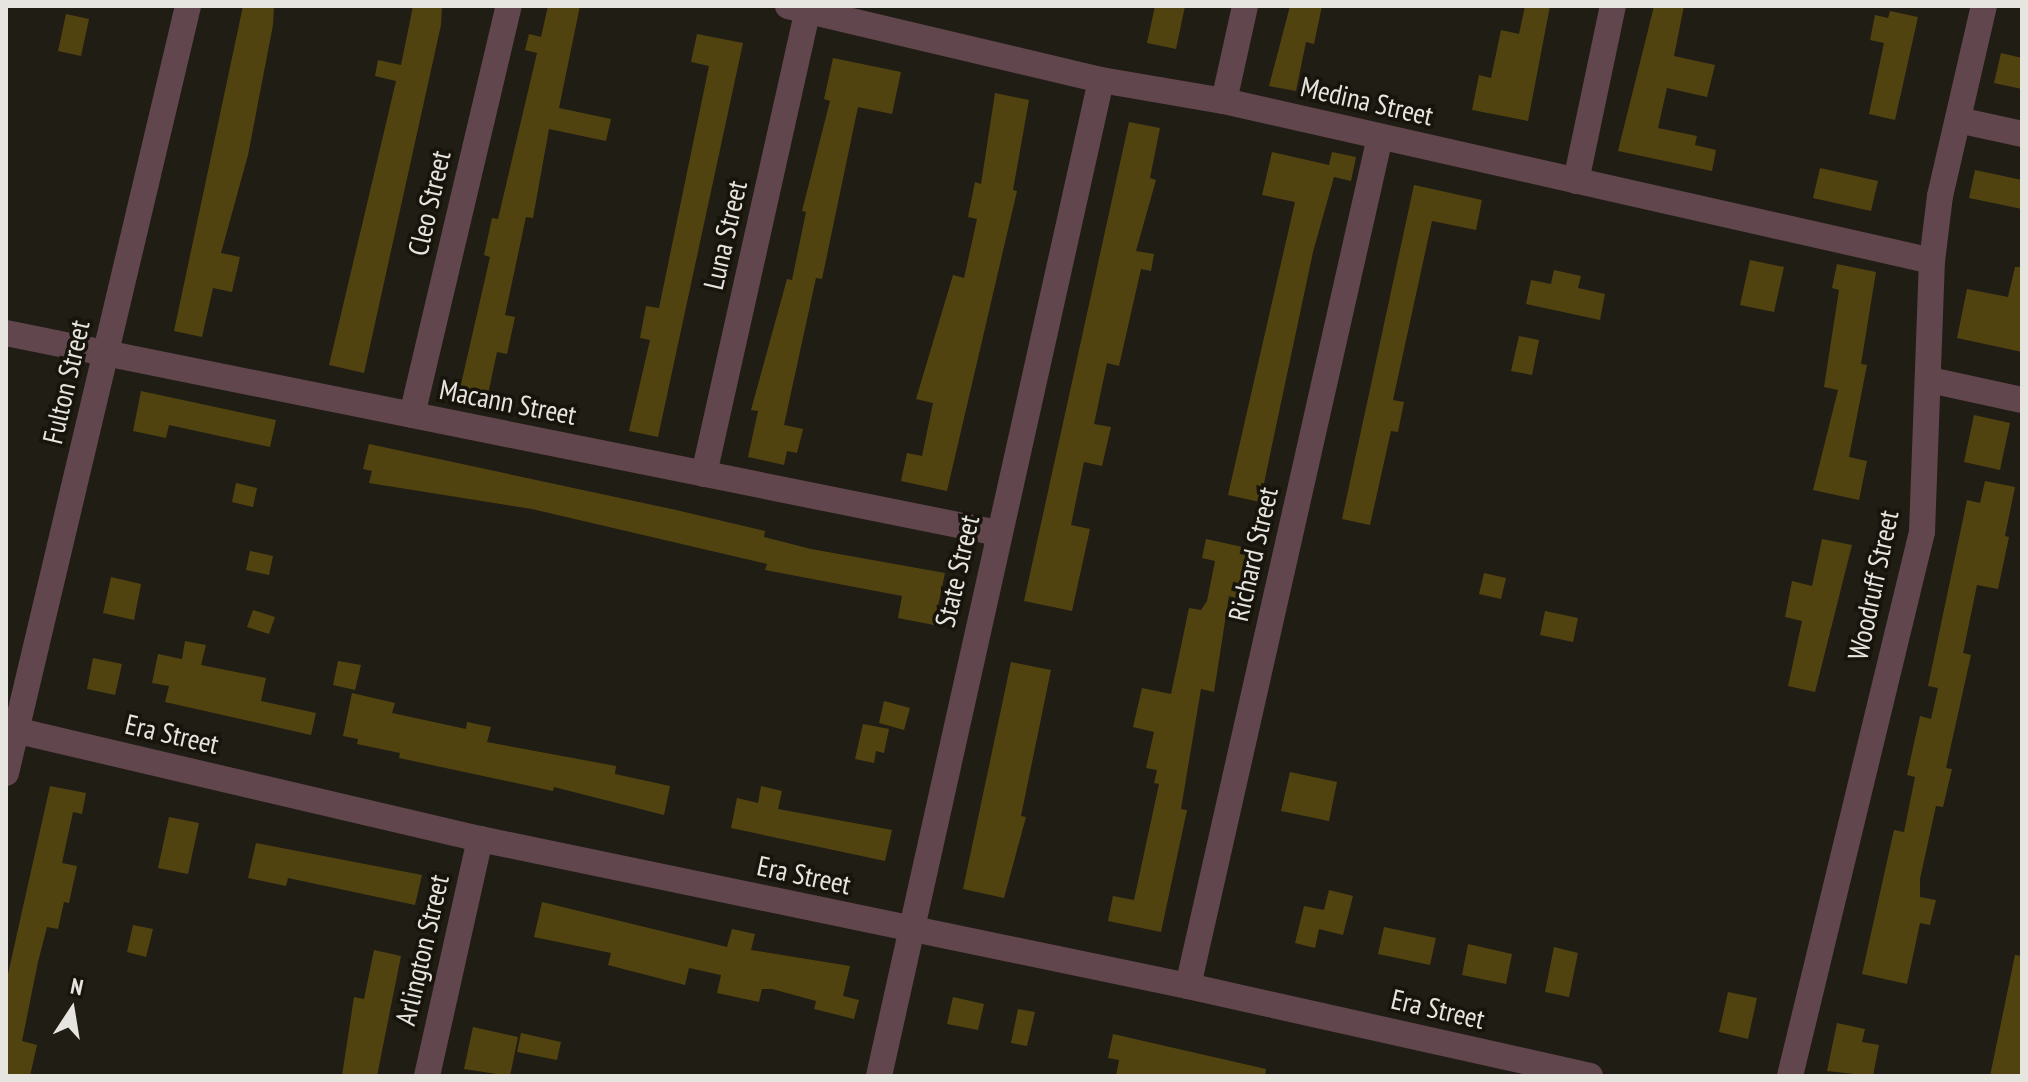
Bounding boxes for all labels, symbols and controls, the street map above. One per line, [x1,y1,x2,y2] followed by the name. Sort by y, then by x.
[1297,69,1437,133] street label: Medina Street
[401,147,457,259] street label: Cleo Street
[696,177,754,293] street label: Luna Street
[35,317,97,447] street label: Fulton Street
[437,372,579,432] street label: Macann Street
[1221,484,1285,624] street label: Richard Street
[1841,507,1905,663] street label: Woodruff Street
[928,512,986,630] street label: State Street
[122,707,222,761] street label: Era Street
[754,849,854,901] street label: Era Street
[388,871,456,1029] street label: Arlington Street
[32,970,112,1050] north arrow
[68,972,86,1001] text: N
[1388,982,1488,1036] street label: Era Street

